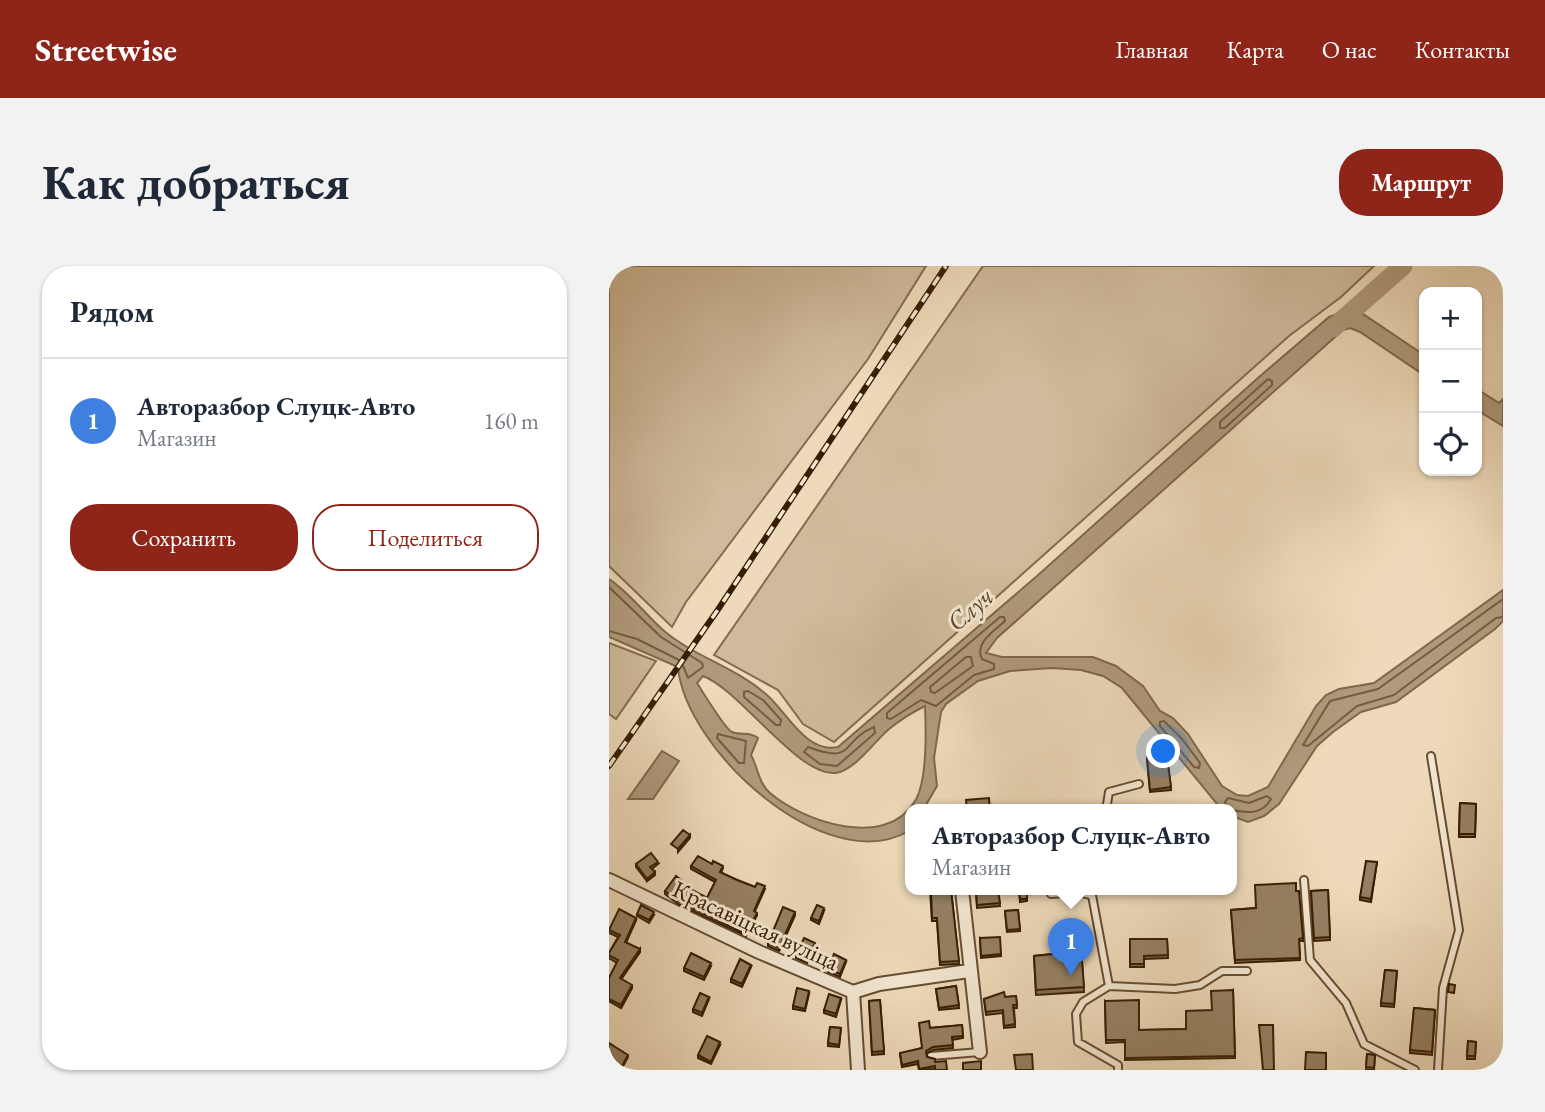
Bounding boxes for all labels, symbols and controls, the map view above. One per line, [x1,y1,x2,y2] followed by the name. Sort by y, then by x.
[35,28,177,71] text: Streetwise
[1115,34,1189,65] text: Главная
[1227,34,1284,65] text: Карта
[1322,34,1377,65] text: О нас
[1415,34,1510,65] text: Контакты
[1339,149,1503,216] button: Маршрут
[42,150,350,214] text: Как добраться
[1419,287,1482,476] map controls
[1419,287,1482,350] button: +
[70,292,154,331] text: Рядом
[1419,350,1482,413] button: −
[137,389,415,423] text: Авторазбор Слуцк-Авто
[87,406,99,436] text: 1
[483,406,539,436] text: 160 m
[1419,413,1482,476] button: locate
[137,423,216,453] text: Магазин
[70,504,298,571] button: Сохранить
[312,504,539,571] button: Поделиться
[939,579,1001,639] water label: Случ
[1146,734,1180,768] your location
[905,804,1237,895] popup
[932,818,1210,852] text: Авторазбор Слуцк-Авто
[932,852,1011,882] text: Магазин
[668,873,845,977] street label: Красавіцкая вуліца
[1048,918,1094,976] pin: 1

